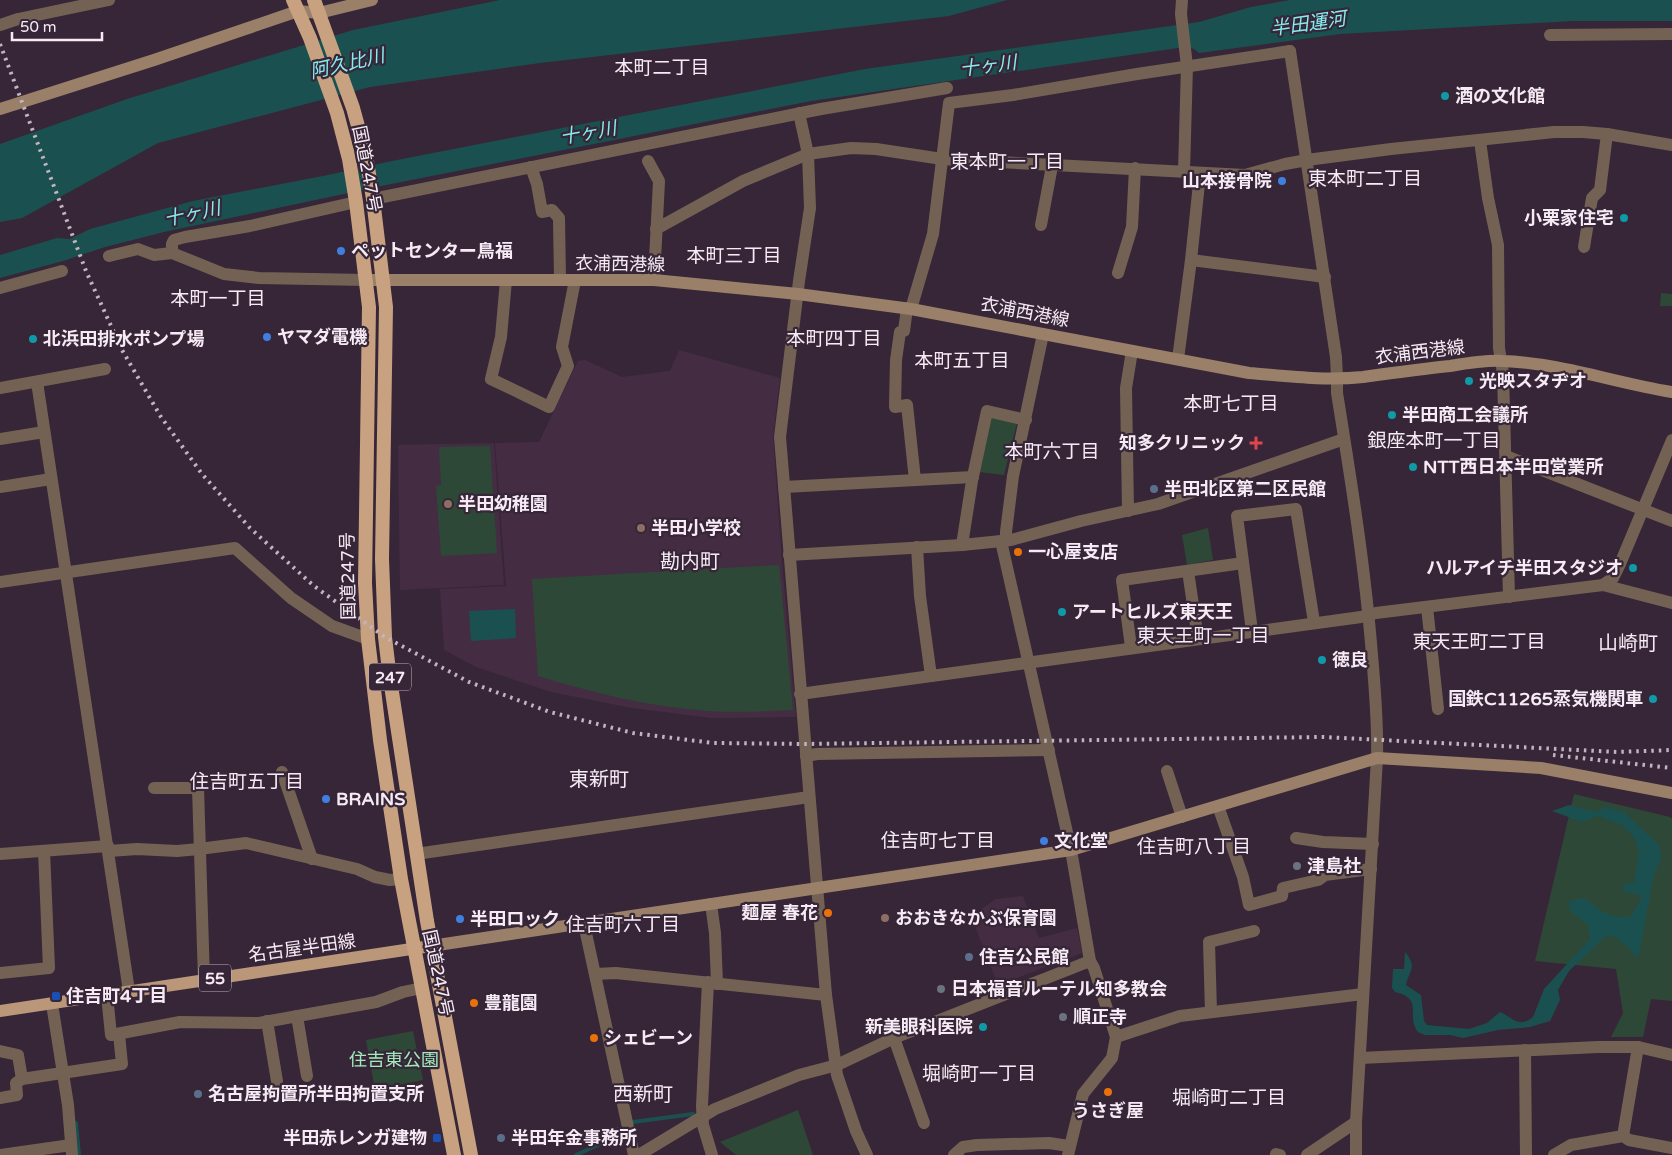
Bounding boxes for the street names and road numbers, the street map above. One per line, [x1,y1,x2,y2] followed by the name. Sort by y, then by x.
[348,124,386,214] street label: 国道247号
[575,252,665,276] street label: 衣浦西港線
[979,293,1071,331] street label: 衣浦西港線
[1374,336,1466,368] street label: 衣浦西港線
[336,532,360,620] street label: 国道247号
[369,664,411,690] road number: 247
[418,928,458,1018] street label: 国道247号
[247,930,357,966] street label: 名古屋半田線
[199,964,231,991] road number: 55

